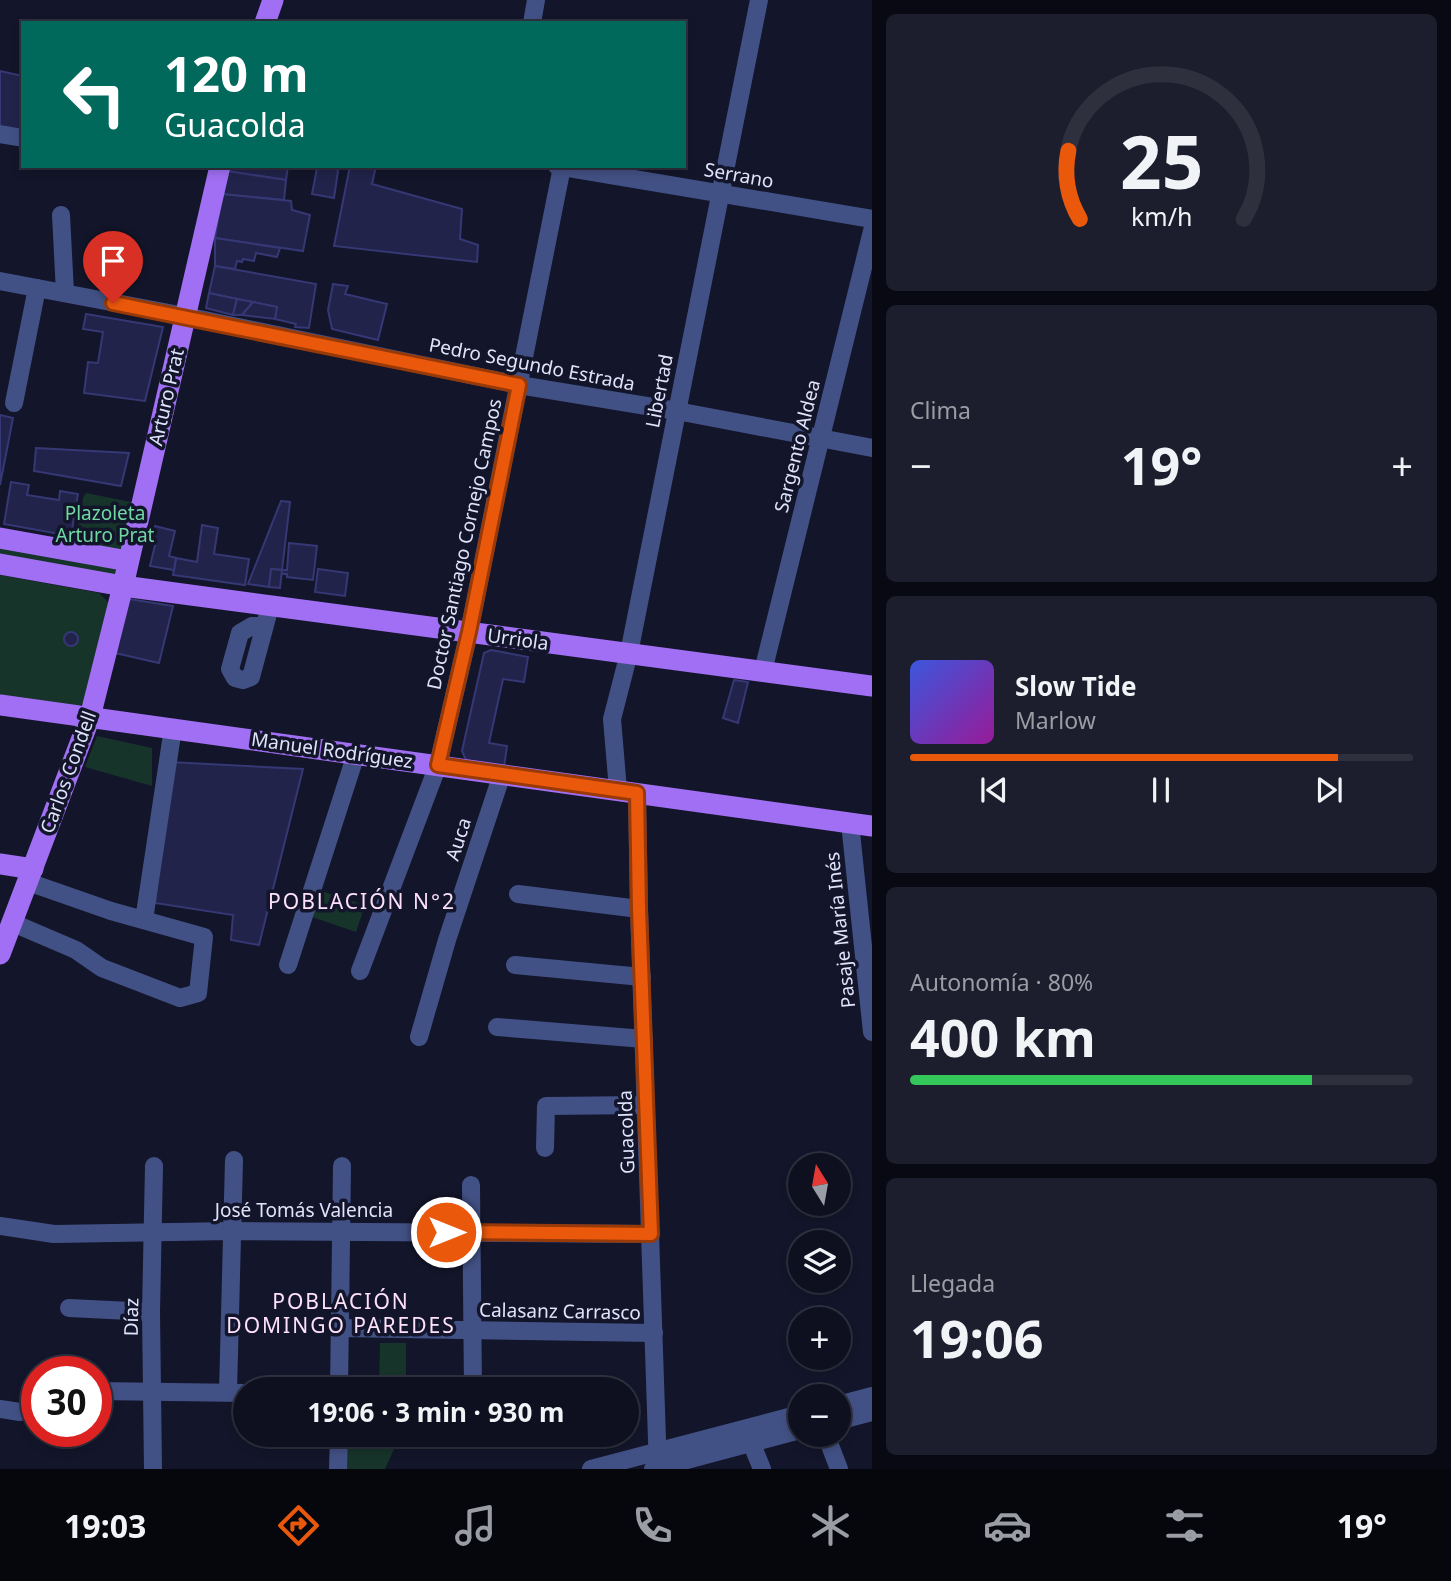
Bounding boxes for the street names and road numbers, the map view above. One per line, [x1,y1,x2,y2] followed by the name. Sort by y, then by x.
[702,156,776,194] street label: Serrano
[427,331,637,397] street label: Pedro Segundo Estrada
[142,346,190,448] street label: Arturo Prat
[639,352,679,430] street label: Libertad
[768,377,826,515] street label: Sargento Aldea
[420,396,508,692] street label: Doctor Santiago Cornejo Campos
[486,622,550,656] street label: Urriola
[34,707,102,837] street label: Carlos Condell
[250,726,414,774] street label: Manuel Rodríguez
[439,814,477,864] street label: Auca
[819,851,861,1009] street label: Pasaje María Inés
[612,1090,640,1174] street label: Guacolda
[213,1197,393,1223] street label: José Tomás Valencia
[479,1297,641,1325] street label: Calasanz Carrasco
[118,1298,144,1336] street label: Díaz

